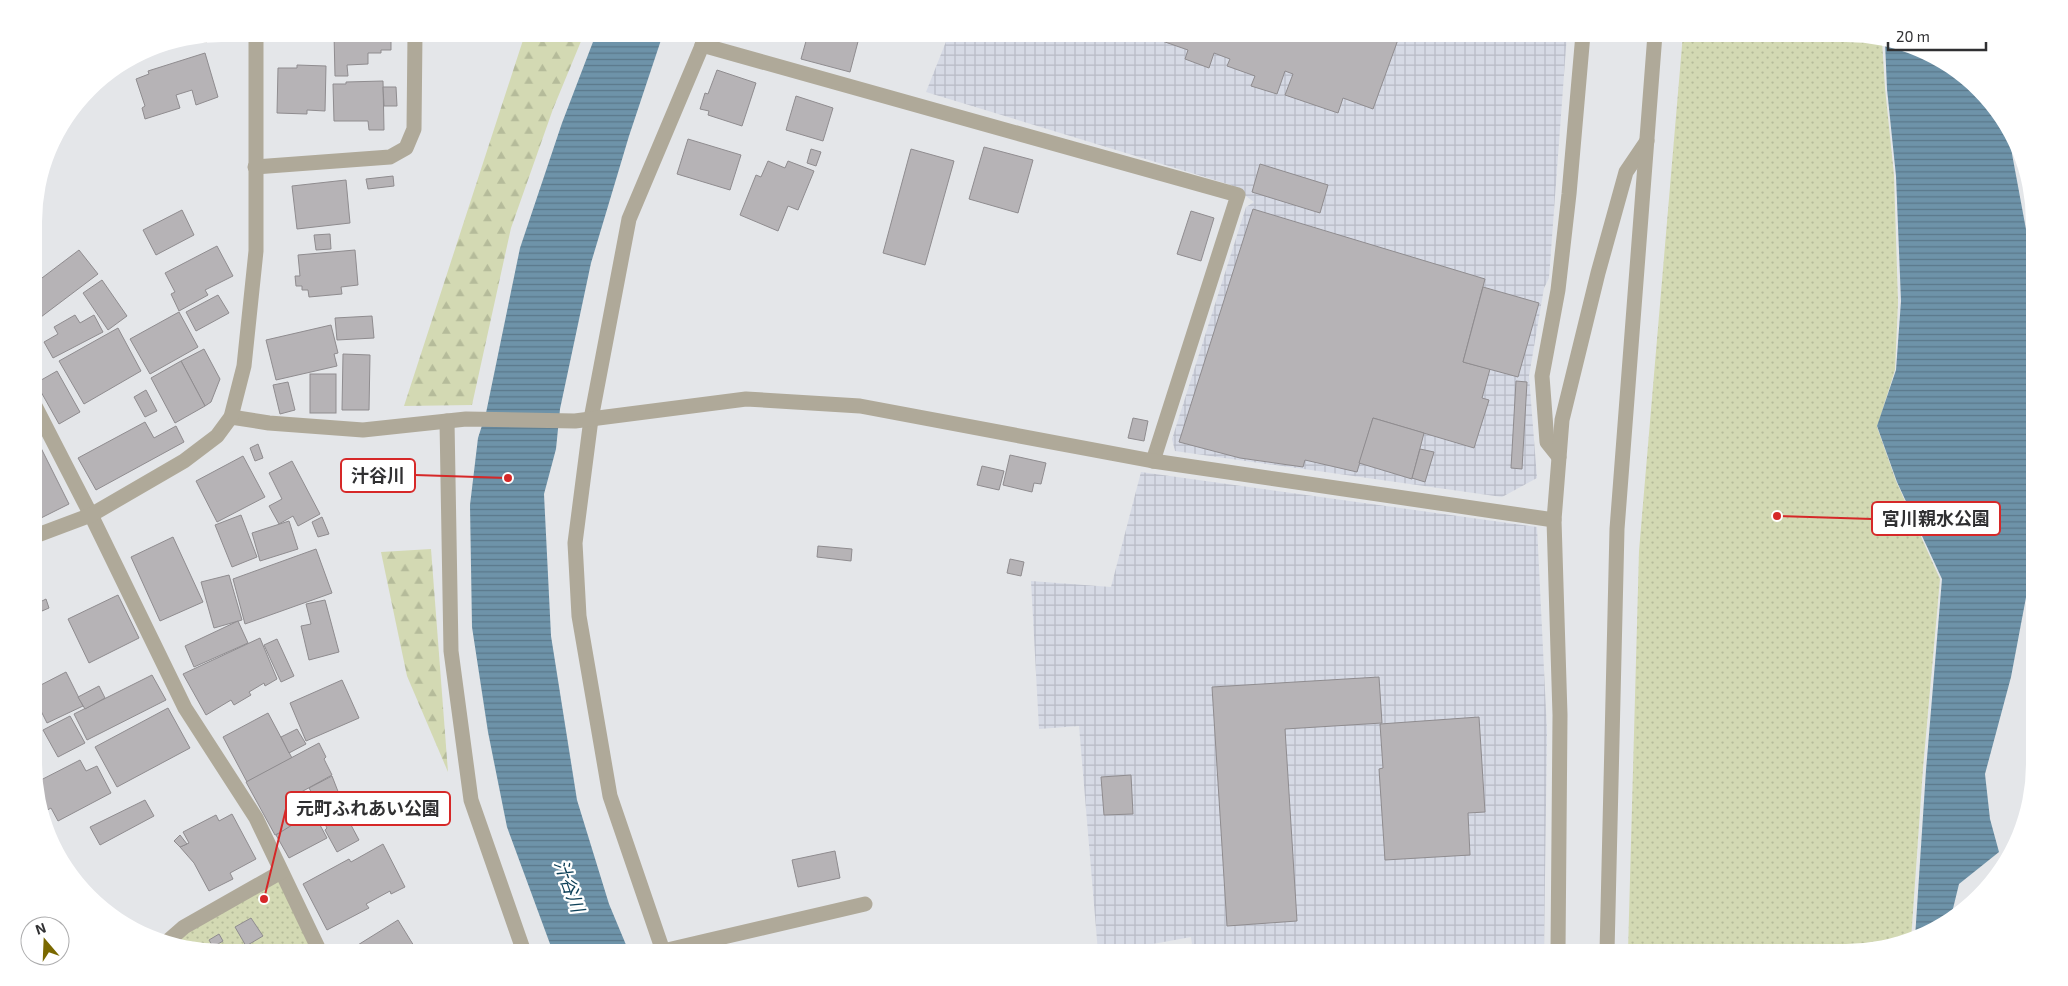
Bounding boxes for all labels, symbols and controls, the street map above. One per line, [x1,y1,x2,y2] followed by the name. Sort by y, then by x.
[1888,20,1986,52] scale bar
[1896,27,1930,45] text: 20 m
[341,459,415,492] callout: 汁谷川
[351,464,405,486] text: 汁谷川
[1872,502,2000,535] callout: 宮川親水公園
[1882,507,1990,529] text: 宮川親水公園
[286,792,450,825] callout: 元町ふれあい公園
[296,797,440,819] text: 元町ふれあい公園
[550,857,590,917] water label: 汁谷川
[20,916,70,966] north arrow
[33,919,48,938] text: N

